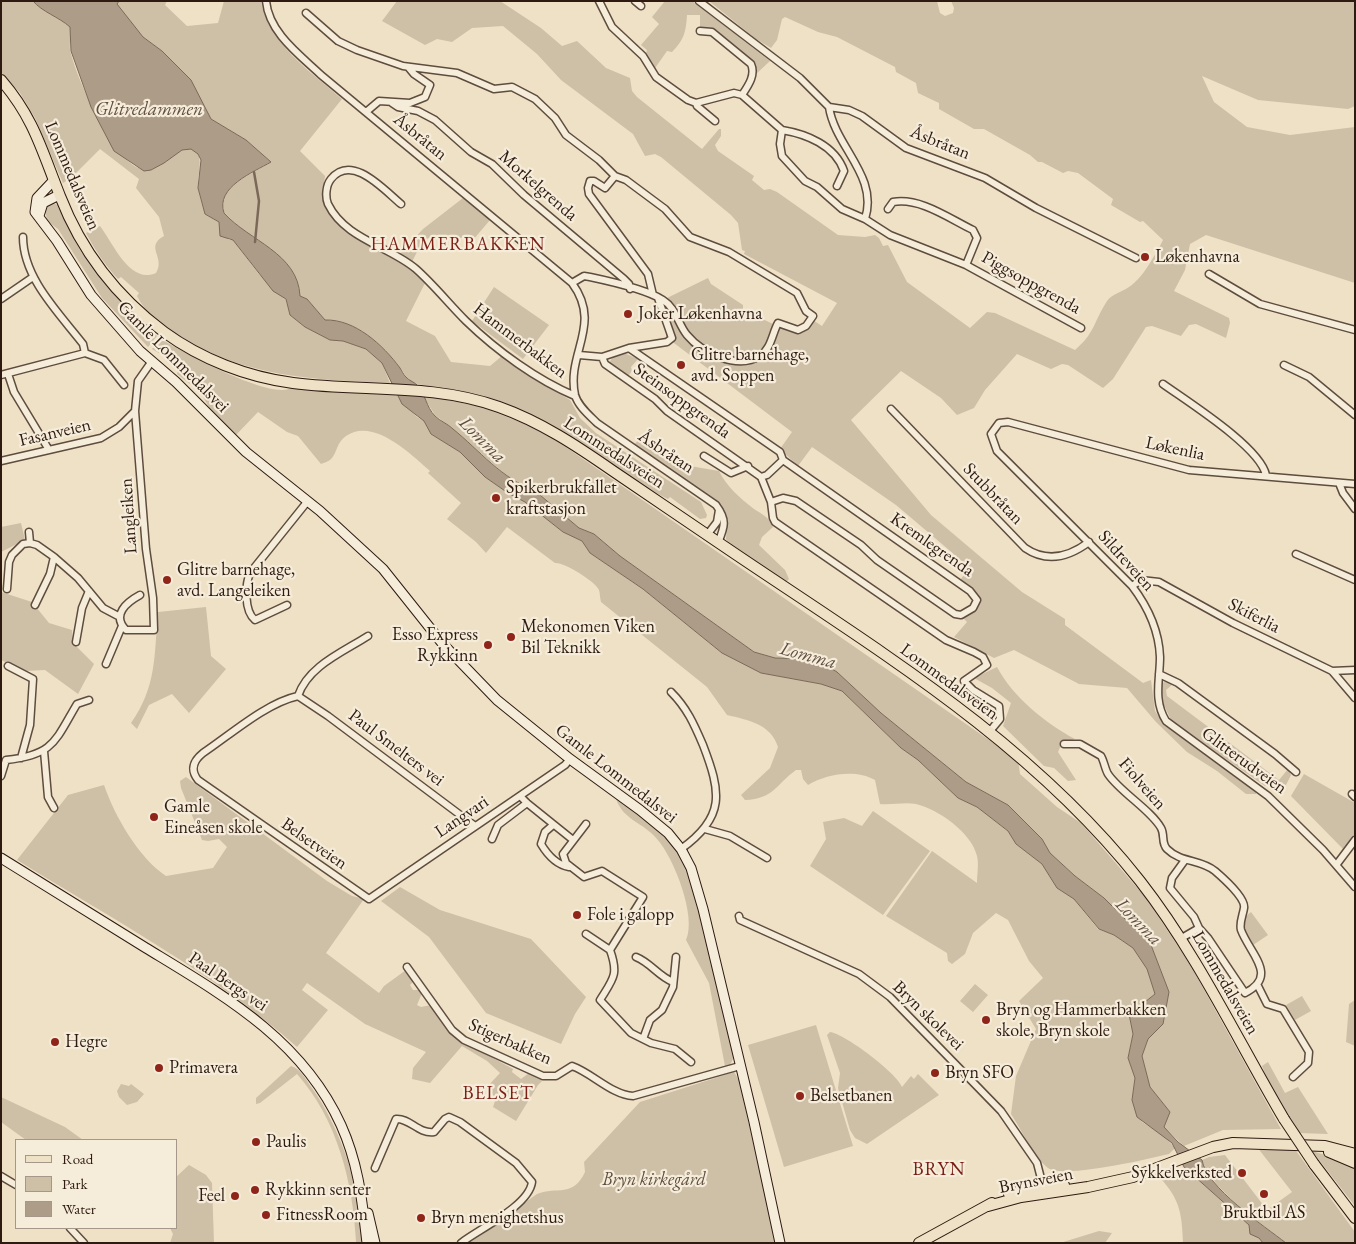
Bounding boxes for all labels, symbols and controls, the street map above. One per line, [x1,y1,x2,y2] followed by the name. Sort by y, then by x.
[95,99,203,121] water label: Glitredammen
[389,109,451,165] street label: Åsbråtan
[39,118,105,234] street label: Lommedalsveien
[907,121,973,165] street label: Åsbråtan
[494,146,582,226] street label: Morkelgrenda
[369,234,547,256] district label: HAMMERBAKKEN
[1155,246,1240,268] place label: Løkenhavna
[978,247,1084,319] street label: Piggsoppgrenda
[1139,251,1151,263] marker: Løkenhavna
[113,297,233,417] street label: Gamle Lommedalsvei
[469,299,571,383] street label: Hammerbakken
[638,303,762,325] place label: Joker Løkenhavna
[622,308,634,320] marker: Joker Løkenhavna
[691,344,809,386] place label: Glitre barnehage, avd. Soppen
[629,358,735,444] street label: Steinsoppgrenda
[675,359,687,371] marker: Glitre barnehage, avd. Soppen
[454,412,510,468] water label: Lomma
[559,412,669,494] street label: Lommedalsveien
[17,414,93,452] street label: Fasanveien
[634,425,698,479] street label: Åsbråtan
[1143,432,1207,466] street label: Løkenlia
[958,459,1028,529] street label: Stubbråtan
[116,477,142,555] street label: Langleiken
[506,477,617,520] place label: Spikerbrukfallet kraftstasjon
[490,492,502,504] marker: Spikerbrukfallet kraftstasjon
[886,508,978,582] street label: Kremlegrenda
[1093,526,1159,596] street label: Sildreveien
[177,559,295,602] place label: Glitre barnehage, avd. Langeleiken
[161,574,173,586] marker: Glitre barnehage, avd. Langeleiken
[1224,594,1284,638] street label: Skiferlia
[521,616,655,659] place label: Mekonomen Viken Bil Teknikk
[392,624,478,666] place label: Esso Express Rykkinn
[505,631,517,643] marker: Mekonomen Viken Bil Teknikk
[777,638,839,674] water label: Lomma
[482,639,494,651] marker: Esso Express Rykkinn
[896,639,1002,725] street label: Lommedalsveien
[344,705,448,791] street label: Paul Smelters vei
[551,720,681,828] street label: Gamle Lommedalsvei
[1197,723,1291,799] street label: Glitterudveien
[1114,754,1170,814] street label: Fiolveien
[431,791,493,843] street label: Langvari
[164,796,262,839] place label: Gamle Eineåsen skole
[148,811,160,823] marker: Gamle Eineåsen skole
[277,813,351,875] street label: Belsetveien
[1110,893,1166,951] water label: Lomma
[587,904,674,926] place label: Fole i galopp
[571,909,583,921] marker: Fole i galopp
[1187,927,1263,1039] street label: Lommedalsveien
[184,948,272,1016] street label: Paal Bergs vei
[888,977,968,1055] street label: Bryn skolevei
[996,999,1166,1042] place label: Bryn og Hammerbakken skole, Bryn skole
[465,1014,555,1070] street label: Stigerbakken
[980,1014,992,1026] marker: Bryn og Hammerbakken skole, Bryn skole
[65,1031,107,1053] place label: Hegre
[49,1036,61,1048] marker: Hegre
[169,1057,238,1079] place label: Primavera
[153,1062,165,1074] marker: Primavera
[945,1062,1014,1084] place label: Bryn SFO
[929,1067,941,1079] marker: Bryn SFO
[462,1083,534,1105] district label: BELSET
[810,1085,893,1107] place label: Belsetbanen
[794,1090,806,1102] marker: Belsetbanen
[266,1131,306,1153] place label: Paulis
[250,1136,262,1148] marker: Paulis
[15,1139,178,1229] legend
[62,1149,93,1168] text: Road
[912,1159,966,1181] district label: BRYN
[1131,1162,1232,1184] place label: Sykkelverksted
[997,1163,1075,1199] street label: Brynsveien
[1236,1167,1248,1179] marker: Sykkelverksted
[602,1169,706,1191] park label: Bryn kirkegård
[62,1174,88,1193] text: Park
[265,1179,371,1201] place label: Rykkinn senter
[249,1184,261,1196] marker: Rykkinn senter
[198,1185,225,1207] place label: Feel
[1258,1188,1270,1200] marker: Bruktbil AS
[229,1190,241,1202] marker: Feel
[62,1199,96,1218] text: Water
[1223,1202,1305,1224] place label: Bruktbil AS
[276,1204,368,1226] place label: FitnessRoom
[431,1207,564,1229] place label: Bryn menighetshus
[260,1209,272,1221] marker: FitnessRoom
[415,1212,427,1224] marker: Bryn menighetshus

